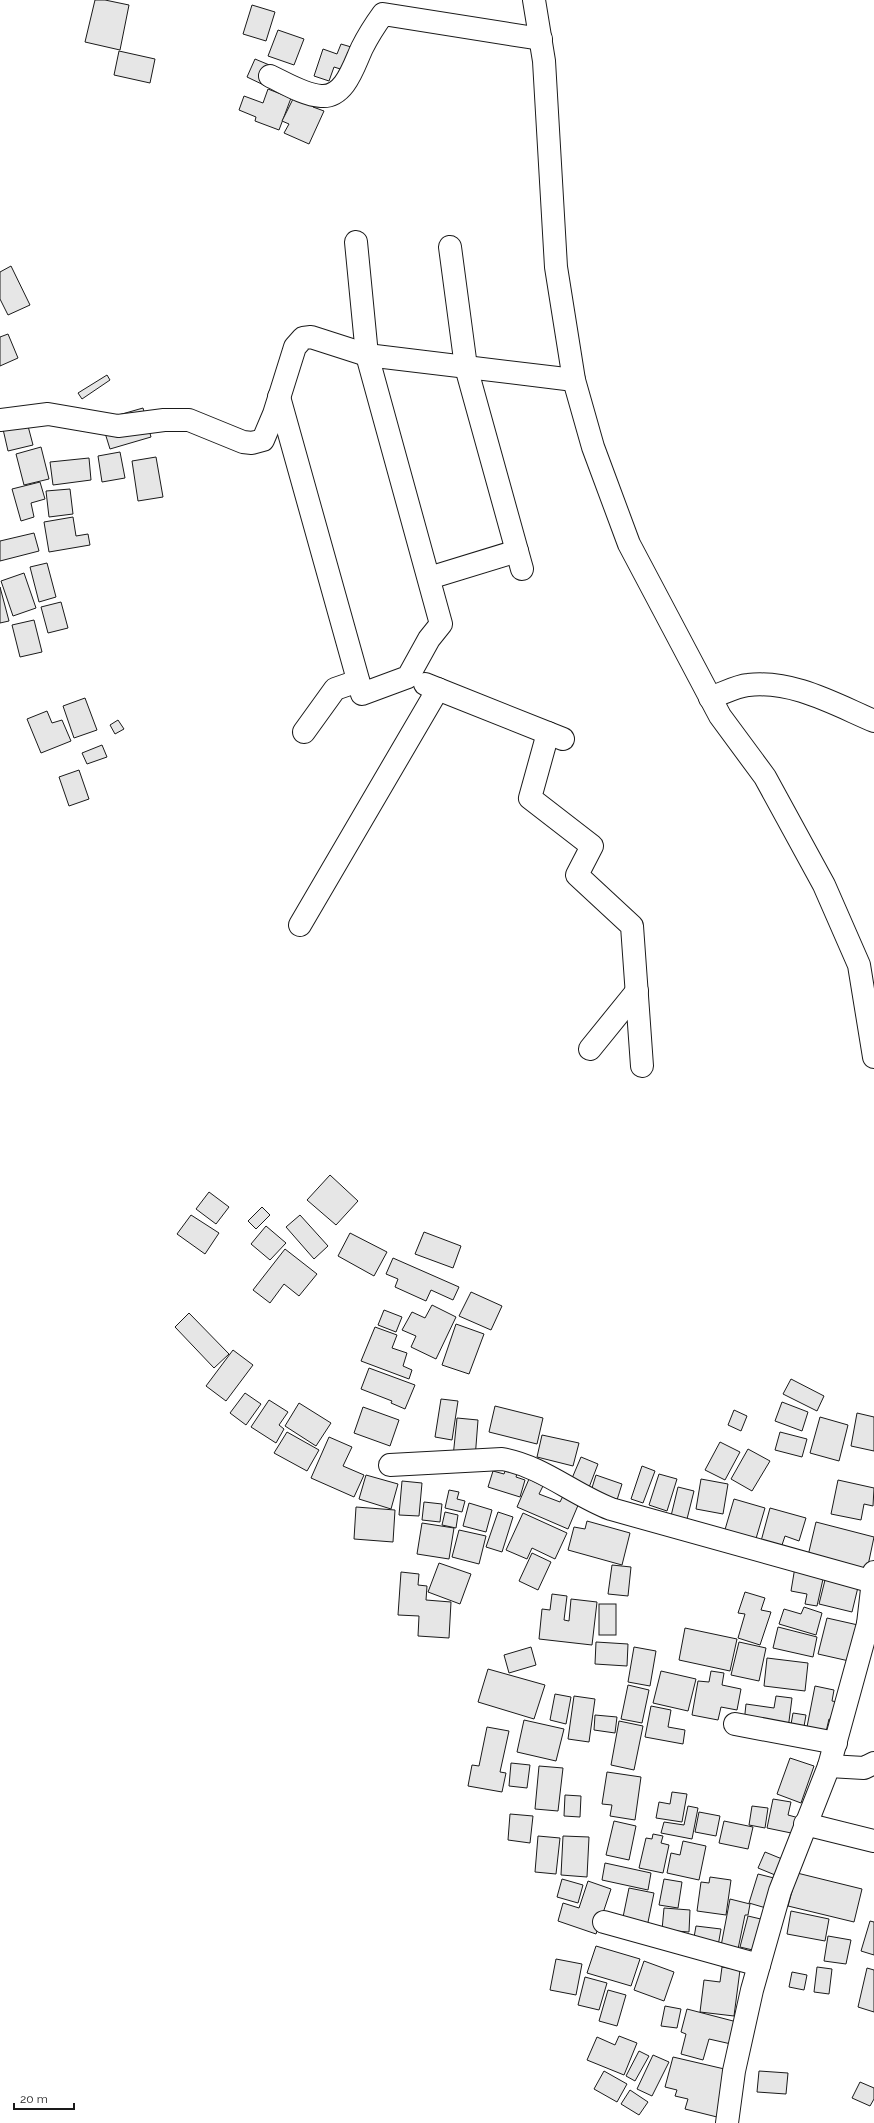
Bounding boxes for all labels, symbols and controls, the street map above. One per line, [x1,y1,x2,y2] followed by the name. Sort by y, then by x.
[14,2085,74,2111] scale bar
[20,2092,48,2106] text: 20 m

